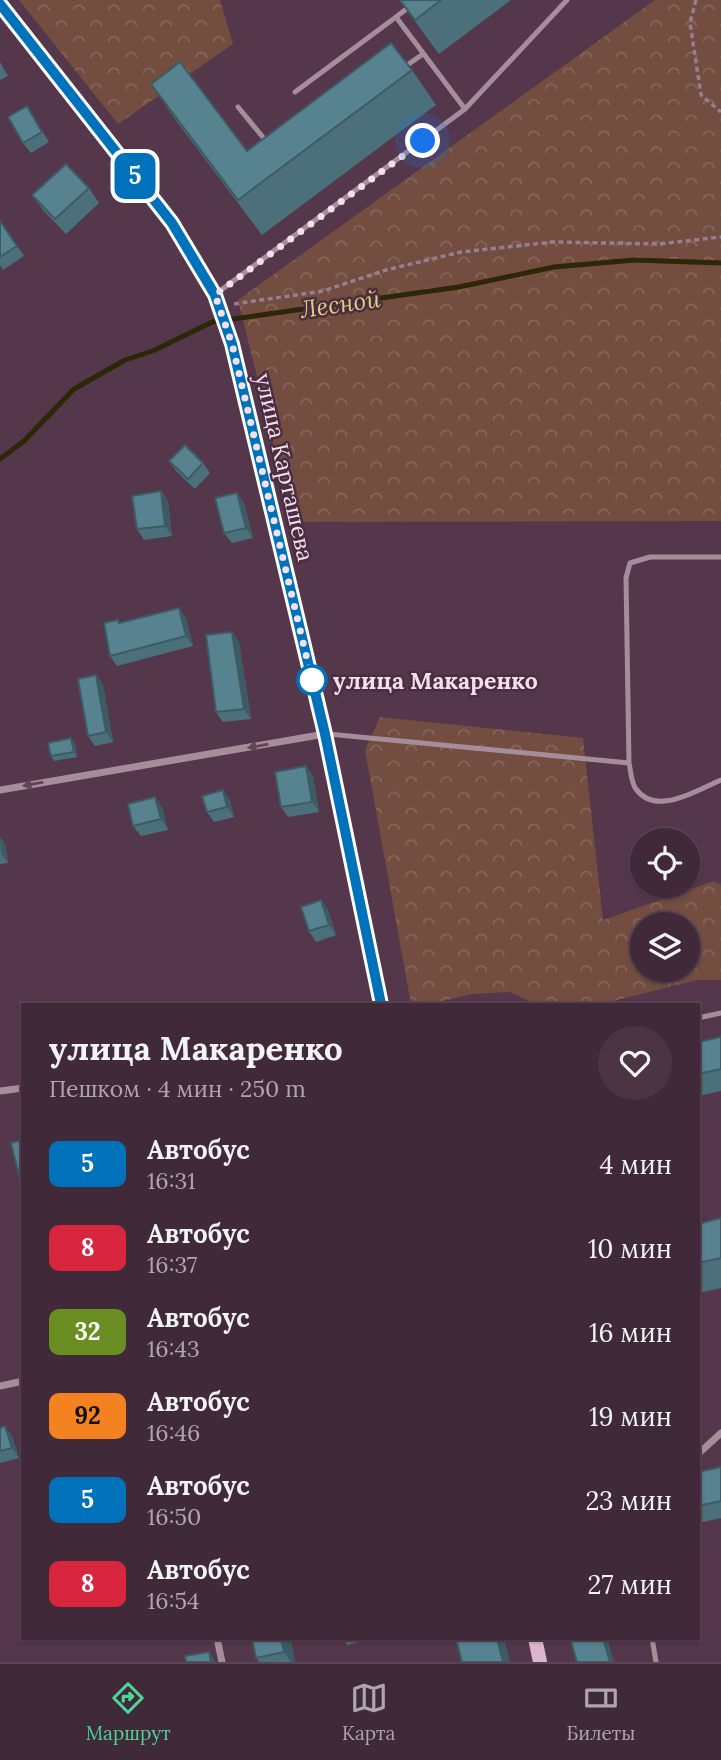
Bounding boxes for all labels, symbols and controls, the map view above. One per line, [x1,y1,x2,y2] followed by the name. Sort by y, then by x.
[405,123,440,158] your location
[112,153,158,199] line badge: 5
[129,160,141,191] text: 5
[298,283,383,325] water label: Лесной
[249,370,321,564] street label: улица Карташева
[297,665,327,695] marker: улица Макаренко
[333,666,538,695] place label: улица Макаренко
[246,741,268,752] one-way arrow
[22,779,44,790] one-way arrow
[630,828,700,982] map controls
[630,828,700,898] button: locate
[630,912,700,982] button: layers
[598,1026,672,1100] button: heart
[49,1027,343,1069] text: улица Макаренко
[49,1074,306,1103] text: Пешком · 4 мин · 250 m
[147,1133,250,1166] text: Автобус
[81,1148,94,1179] text: 5
[599,1148,672,1181] text: 4 мин
[147,1166,196,1195] text: 16:31
[147,1217,250,1250] text: Автобус
[81,1232,94,1263] text: 8
[588,1232,672,1265] text: 10 мин
[147,1250,197,1279] text: 16:37
[147,1301,250,1334] text: Автобус
[74,1316,101,1347] text: 32
[589,1316,672,1349] text: 16 мин
[147,1334,200,1363] text: 16:43
[147,1385,250,1418] text: Автобус
[74,1400,101,1431] text: 92
[589,1400,672,1433] text: 19 мин
[147,1418,200,1447] text: 16:46
[147,1469,250,1502] text: Автобус
[81,1484,94,1515] text: 5
[585,1484,672,1517] text: 23 мин
[147,1502,201,1531] text: 16:50
[147,1553,250,1586] text: Автобус
[81,1568,94,1599] text: 8
[588,1568,672,1601] text: 27 мин
[147,1586,199,1615] text: 16:54
[86,1679,171,1745] tab: Маршрут
[342,1679,395,1745] tab: Карта
[567,1679,635,1745] tab: Билеты

